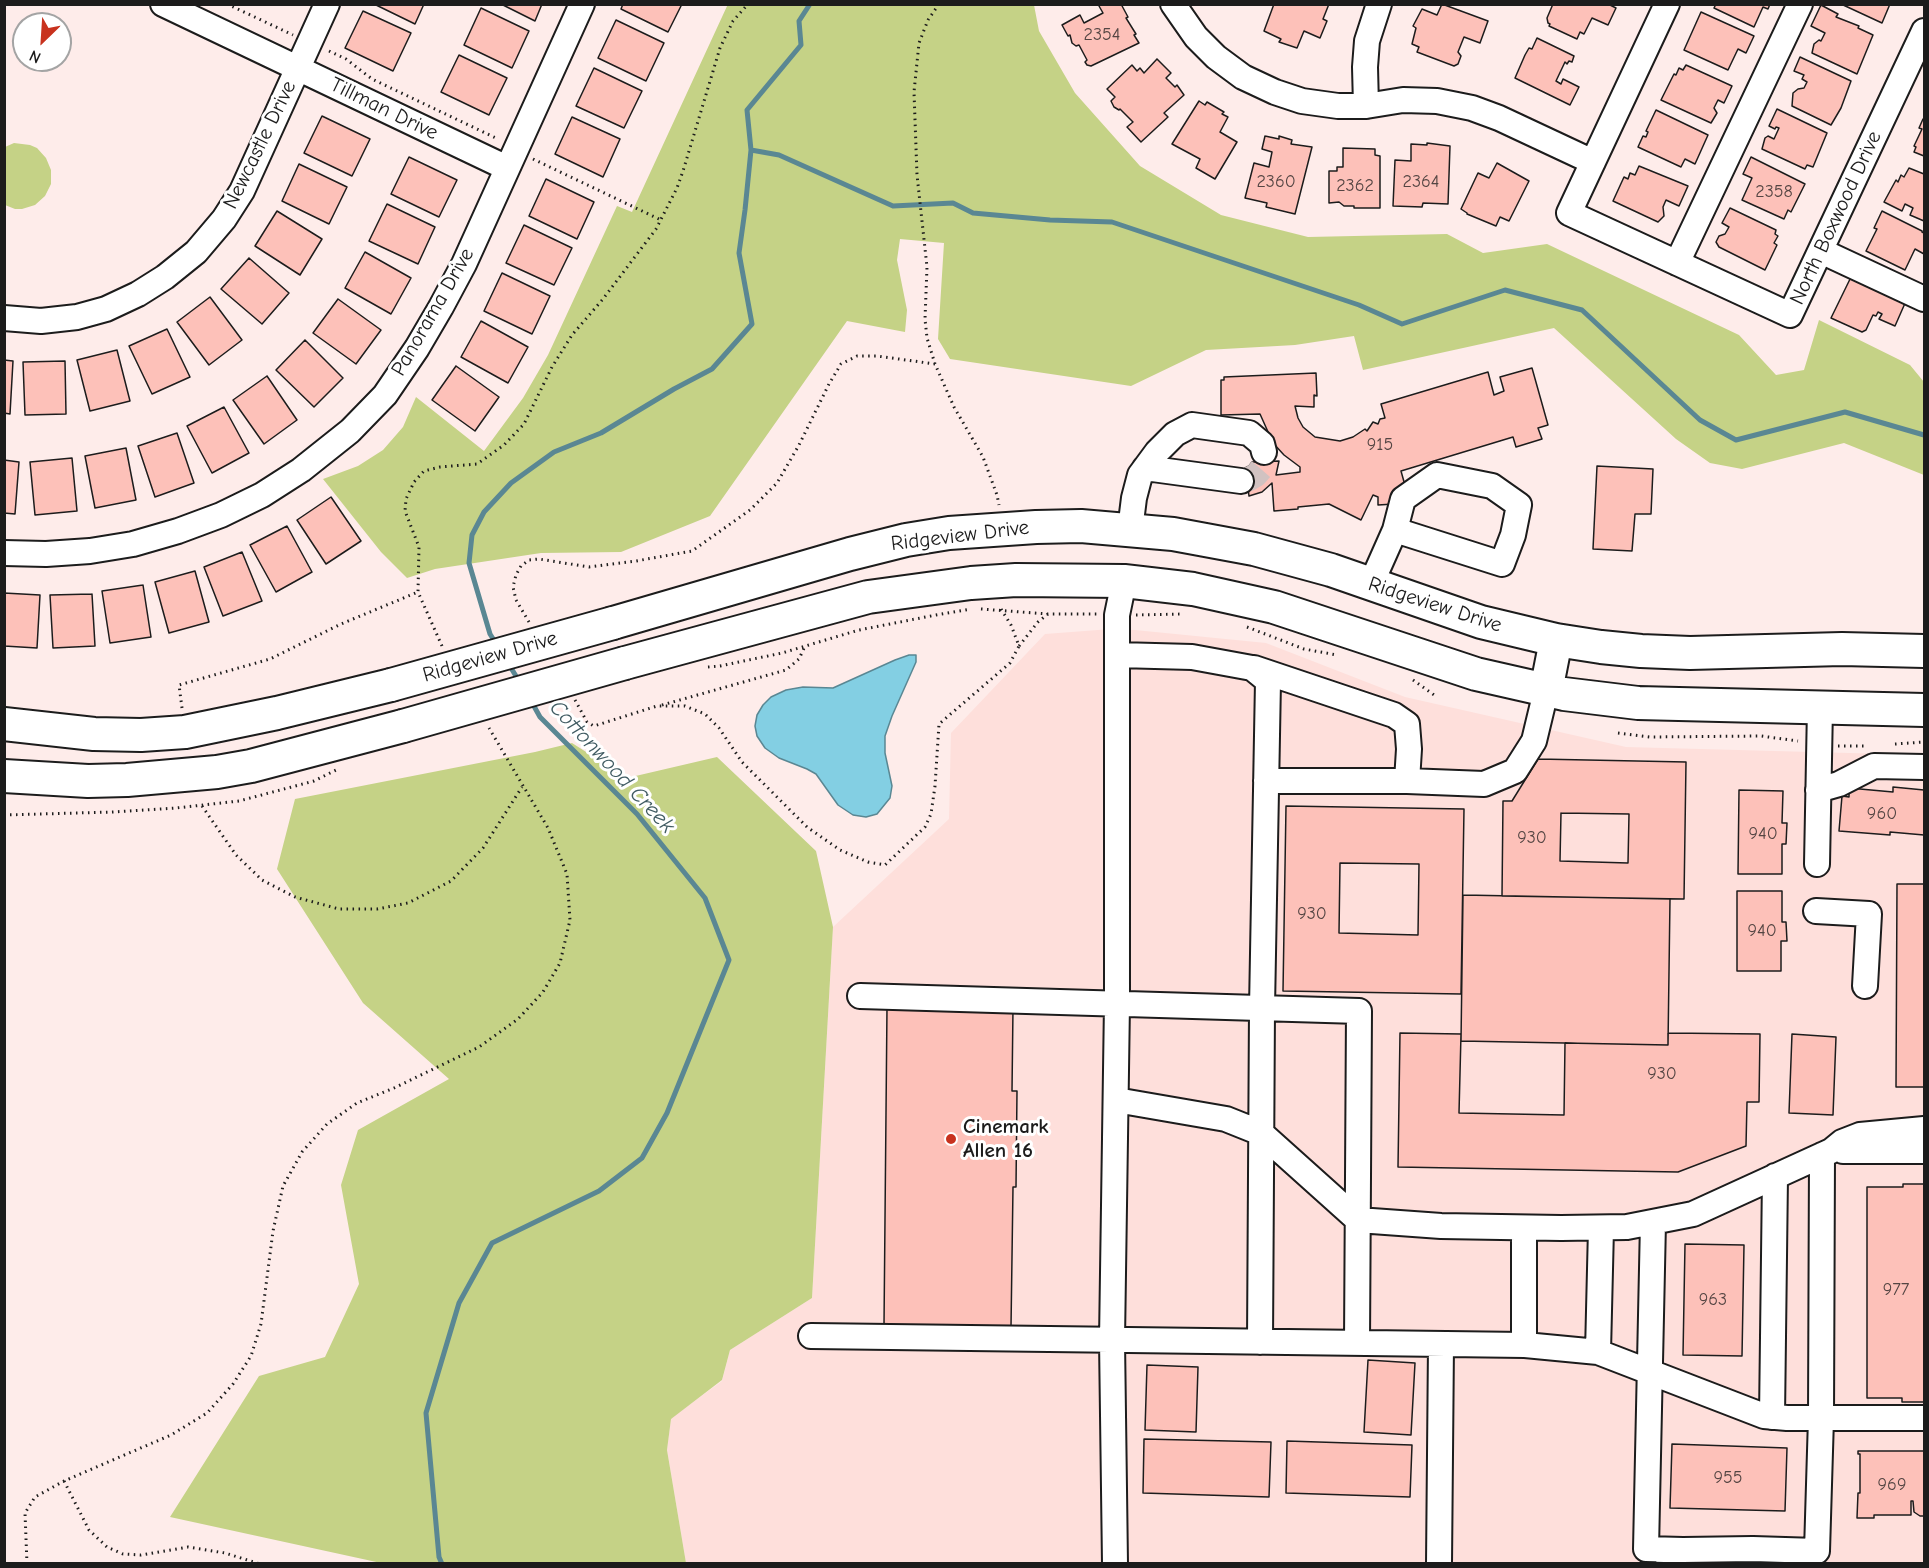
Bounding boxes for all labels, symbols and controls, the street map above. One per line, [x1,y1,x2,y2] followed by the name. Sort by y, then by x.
[12,12,72,72] north arrow
[1084,24,1120,46] house number: 2354
[27,46,44,67] text: N
[326,72,442,146] street label: Tillman Drive
[218,77,302,213] street label: Newcastle Drive
[1785,127,1887,309] street label: North Boxwood Drive
[1256,171,1296,193] house number: 2360
[1403,171,1439,193] house number: 2364
[1336,175,1374,197] house number: 2362
[1755,181,1793,203] house number: 2358
[386,244,480,380] street label: Panorama Drive
[1367,434,1393,456] house number: 915
[890,515,1030,557] street label: Ridgeview Drive
[1365,572,1505,638] street label: Ridgeview Drive
[420,626,560,688] street label: Ridgeview Drive
[544,695,680,839] water label: Cottonwood Creek
[1867,803,1897,825] house number: 960
[1748,823,1778,845] house number: 940
[1517,827,1547,849] house number: 930
[1297,903,1327,925] house number: 930
[1747,920,1777,942] house number: 940
[1647,1063,1677,1085] house number: 930
[963,1114,1049,1164] place label: Cinemark Allen 16
[944,1132,958,1146] marker: Cinemark Allen 16
[1883,1279,1909,1301] house number: 977
[1699,1289,1727,1311] house number: 963
[1713,1467,1743,1489] house number: 955
[1878,1474,1906,1496] house number: 969

